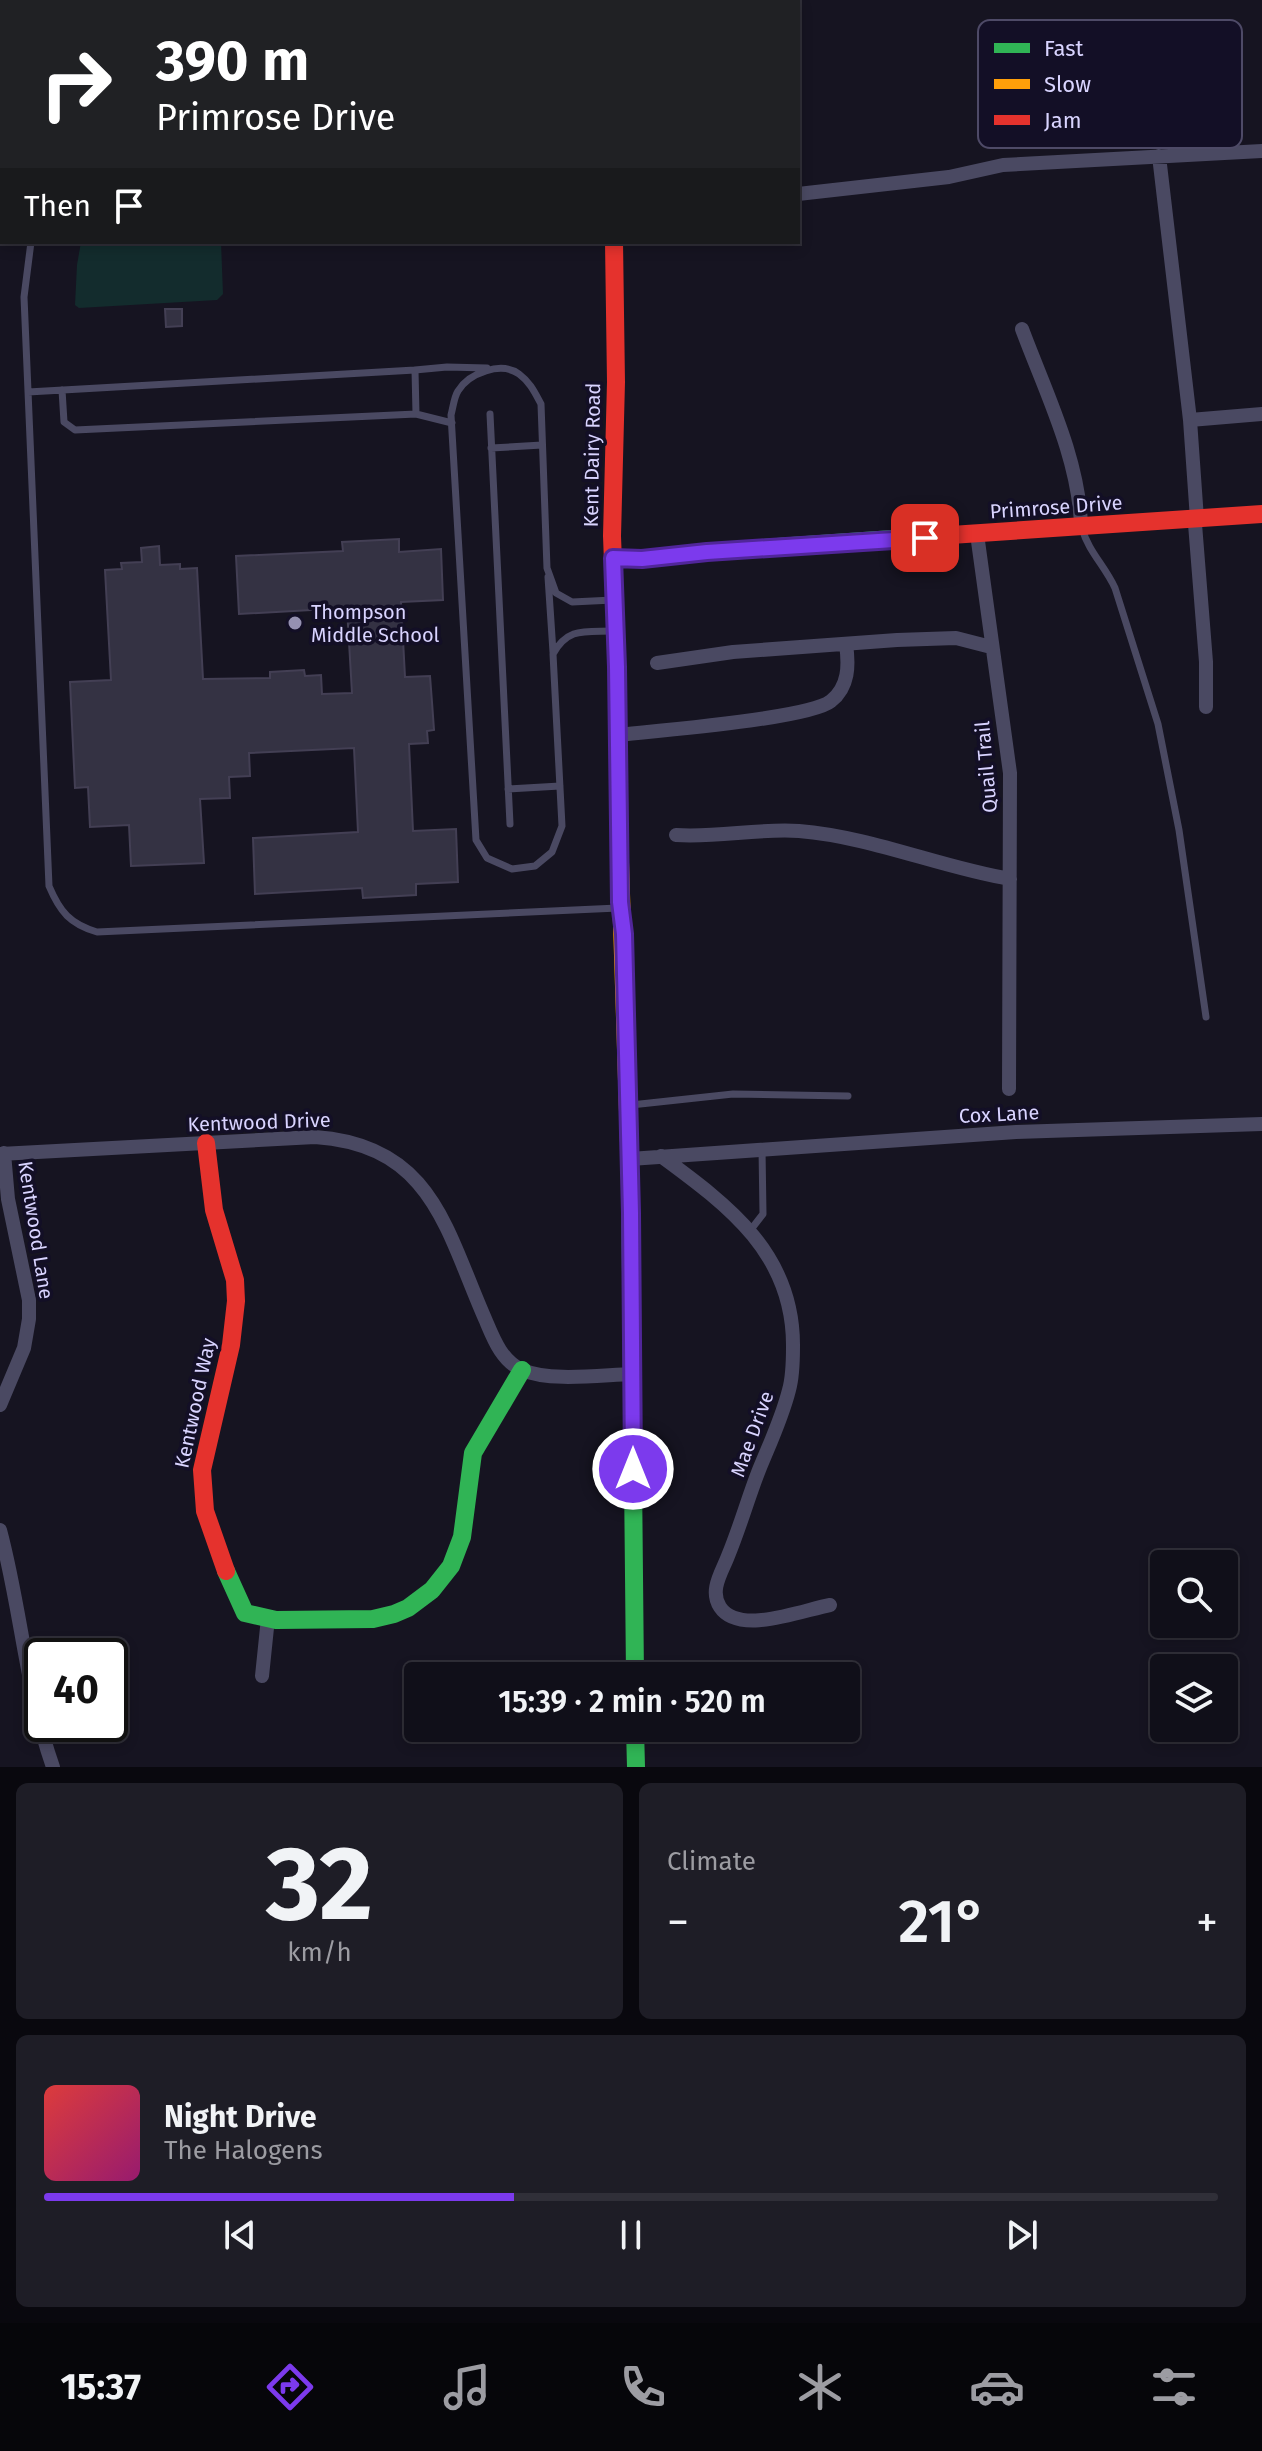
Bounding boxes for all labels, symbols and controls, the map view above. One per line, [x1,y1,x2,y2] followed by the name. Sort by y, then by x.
[978,20,1242,148] legend
[156,28,309,95] text: 390 m
[24,32,128,136] icon: right
[1044,35,1084,62] text: Fast
[1044,71,1091,98] text: Slow
[156,96,395,140] text: Primrose Drive
[1044,107,1082,134] text: Jam
[107,184,151,228] icon: arrive
[24,188,91,224] text: Then
[579,382,605,528] street label: Kent Dairy Road
[989,490,1123,524] street label: Primrose Drive
[891,504,959,572] pin
[903,516,947,560] icon: arrive
[311,600,440,647] place label: Thompson Middle School
[286,614,304,632] marker: Thompson Middle School
[970,720,1002,814] street label: Quail Trail
[958,1100,1040,1128] street label: Cox Lane
[187,1108,331,1136] street label: Kentwood Drive
[13,1159,59,1301] street label: Kentwood Lane
[169,1335,221,1470] street label: Kentwood Way
[725,1388,779,1480] street label: Mae Drive
[591,1427,675,1511] position arrow
[1150,1550,1238,1742] map controls
[1150,1550,1238,1638] button: search
[24,1638,128,1742] speed limit sign: 40
[1150,1654,1238,1742] button: layers
[498,1684,766,1720] text: 15:39 · 2 min · 520 m
[266,1822,373,1947] text: 32
[667,1846,756,1877] text: Climate
[899,1886,987,1958] text: 21°
[667,1896,689,1949] text: −
[1196,1896,1218,1949] text: +
[287,1937,352,1968] text: km/h
[164,2099,317,2135] text: Night Drive
[164,2135,323,2166] text: The Halogens
[218,2213,262,2257] icon: previous
[609,2213,653,2257] icon: pause
[1000,2213,1044,2257] icon: next
[262,2359,318,2415] icon: directions
[439,2359,495,2415] icon: music
[615,2359,671,2415] icon: phone
[792,2359,848,2415] icon: climate
[969,2359,1025,2415] icon: car
[1146,2359,1202,2415] icon: filters
[60,2365,141,2409] text: 15:37

